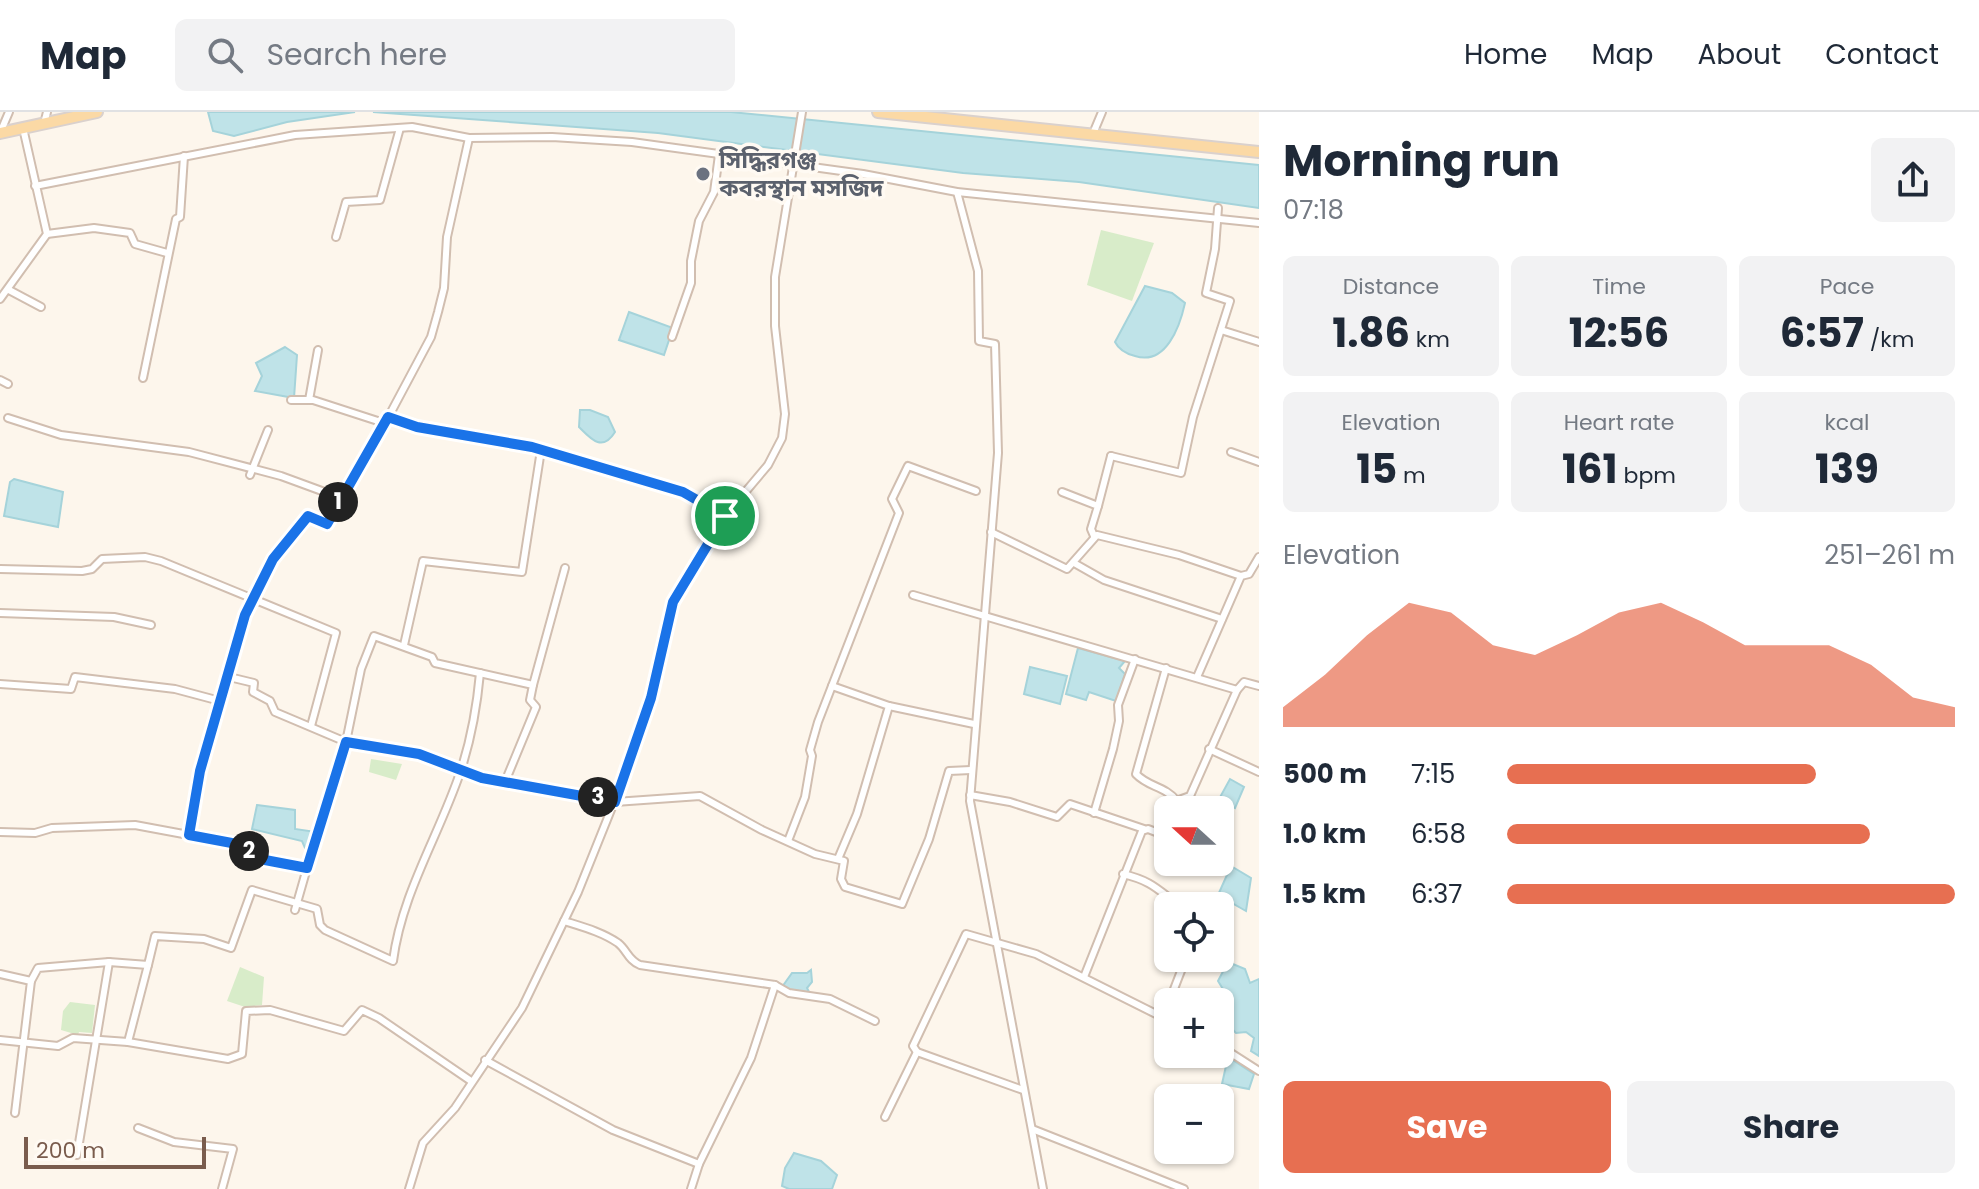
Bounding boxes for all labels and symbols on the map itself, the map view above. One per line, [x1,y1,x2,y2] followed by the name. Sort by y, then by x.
[718,143,884,204] place label: সিদ্ধিরগঞ্জ কবরস্থান মসজিদ
[694,165,712,183] marker: সিদ্ধিরগঞ্জ কবরস্থান মসজিদ
[318,482,358,522] pin: 1
[691,482,759,550] pin
[578,777,618,817] pin: 3
[1154,796,1234,876] north arrow
[229,831,269,871] pin: 2
[24,1133,206,1169] scale bar

